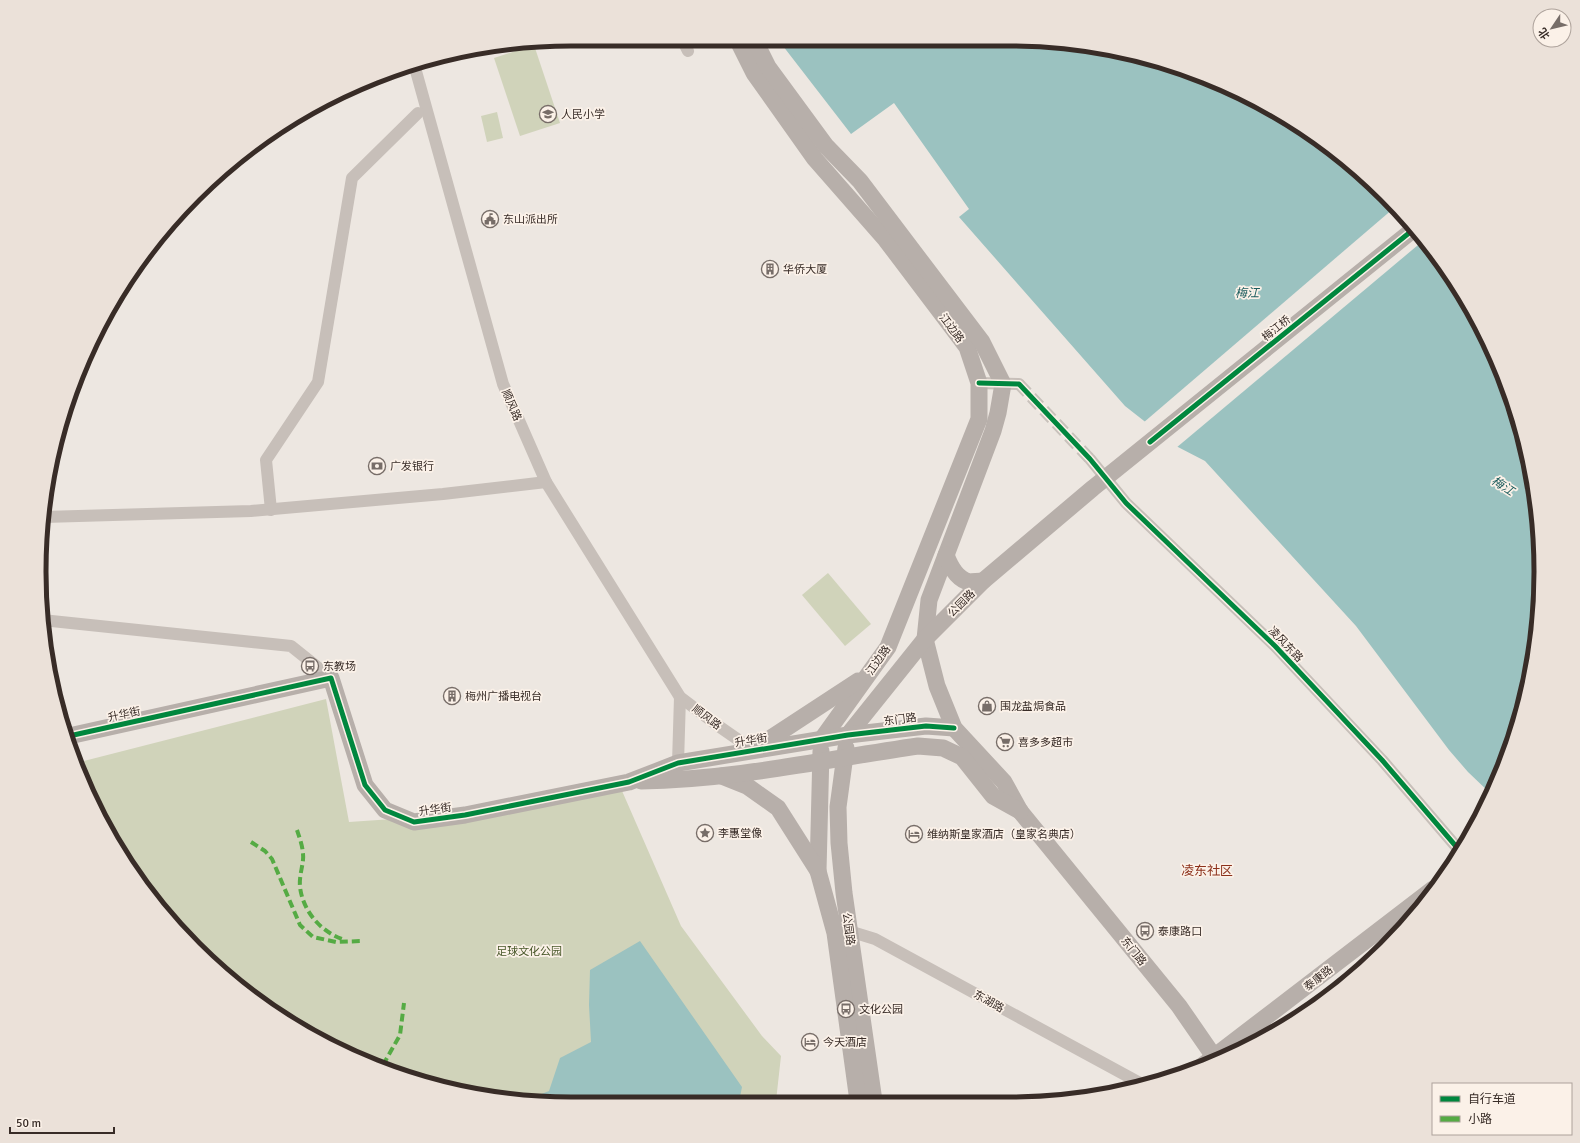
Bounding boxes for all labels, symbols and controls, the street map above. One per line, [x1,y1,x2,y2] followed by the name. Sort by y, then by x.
[1532,8,1572,48] north arrow
[1536,25,1553,42] text: 北
[538,104,558,124] school or university icon: 人民小学
[561,108,605,121] place label: 人民小学
[480,209,500,229] public building icon: 东山派出所
[503,213,558,226] place label: 东山派出所
[760,259,780,279] building icon: 华侨大厦
[783,263,827,276] place label: 华侨大厦
[1235,286,1261,301] water label: 梅江
[936,311,967,345] street label: 江边路
[1259,313,1293,344] street label: 梅江桥
[499,387,524,423] street label: 顺风路
[367,456,387,476] bank icon: 广发银行
[390,460,434,473] place label: 广发银行
[1489,474,1519,500] water label: 梅江
[945,587,978,620] street label: 公园路
[1266,624,1306,665] street label: 凌风东路
[864,643,893,678] street label: 江边路
[300,656,320,676] bus stop icon: 东教场
[323,660,356,673] place label: 东教场
[442,686,462,706] building icon: 梅州广播电视台
[465,690,542,703] place label: 梅州广播电视台
[977,696,997,716] shop icon: 围龙盐焗食品
[1000,700,1066,713] place label: 围龙盐焗食品
[690,702,724,733] street label: 顺风路
[107,705,142,724] street label: 升华街
[883,711,917,728] street label: 东门路
[734,731,768,749] street label: 升华街
[995,732,1015,752] supermarket icon: 喜多多超市
[1018,736,1073,749] place label: 喜多多超市
[418,801,452,818] street label: 升华街
[695,823,715,843] place icon: 李惠堂像
[904,824,924,844] hotel icon: 维纳斯皇家酒店（皇家名典店）
[718,827,762,840] place label: 李惠堂像
[927,828,1081,841] place label: 维纳斯皇家酒店（皇家名典店）
[1181,863,1233,879] district label: 凌东社区
[840,912,857,946] street label: 公园路
[1135,921,1155,941] bus stop icon: 泰康路口
[1158,925,1202,938] place label: 泰康路口
[1118,934,1149,968] street label: 东门路
[496,945,562,958] park label: 足球文化公园
[1301,963,1335,994] street label: 泰康路
[971,988,1006,1015] street label: 东湖路
[836,999,856,1019] bus stop icon: 文化公园
[859,1003,903,1016] place label: 文化公园
[800,1032,820,1052] hotel icon: 今天酒店
[823,1036,867,1049] place label: 今天酒店
[1432,1083,1572,1135] legend
[1468,1092,1516,1107] text: 自行车道
[10,1109,114,1135] scale bar
[1468,1112,1492,1127] text: 小路
[16,1116,41,1131] text: 50 m

